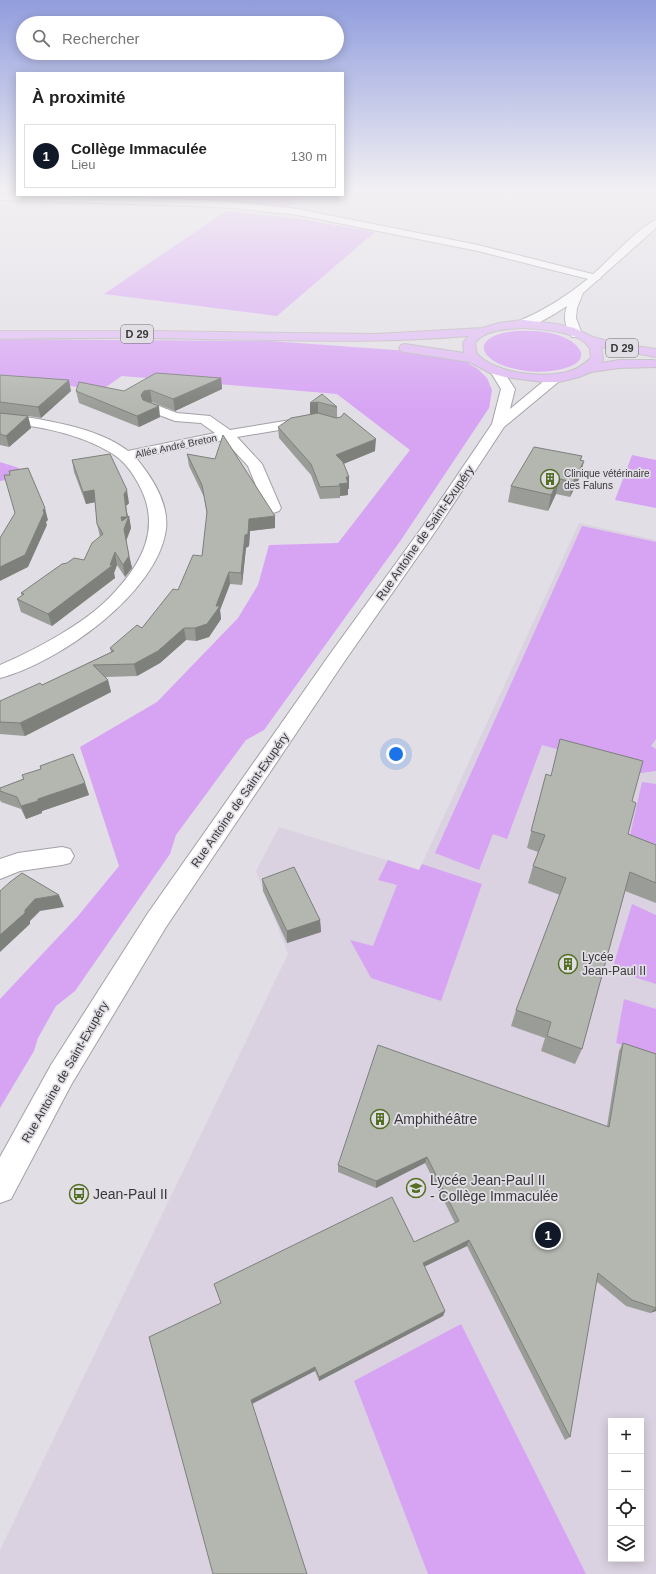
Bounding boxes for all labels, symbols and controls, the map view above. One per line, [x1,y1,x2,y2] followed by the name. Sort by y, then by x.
[16,16,344,60] search box
[30,27,52,49] icon: search
[62,30,140,47] text: Rechercher
[32,88,126,107] text: À proximité
[71,140,207,157] text: Collège Immaculée
[42,149,50,164] text: 1
[291,149,327,164] text: 130 m
[71,157,96,172] text: Lieu
[121,325,153,343] road number: D 29
[606,339,638,357] road number: D 29
[134,432,218,460] street label: Allée André Breton
[373,463,477,603] street label: Rue Antoine de Saint-Exupéry
[539,468,561,490] building icon: Clinique vétérinaire des Faluns
[564,468,650,491] place label: Clinique vétérinaire des Faluns
[188,730,292,870] street label: Rue Antoine de Saint-Exupéry
[386,744,406,764] your location
[582,950,646,978] place label: Lycée Jean-Paul II
[557,953,579,975] building icon: Lycée Jean-Paul II
[19,999,111,1145] street label: Rue Antoine de Saint-Exupéry
[369,1108,391,1130] building icon: Amphithéâtre
[394,1111,477,1127] place label: Amphithéâtre
[430,1172,559,1204] place label: Lycée Jean-Paul II - Collège Immaculée
[405,1177,427,1199] school or university icon: Lycée Jean-Paul II - Collège Immaculée
[68,1183,90,1205] bus stop icon: Jean-Paul II
[93,1186,168,1202] place label: Jean-Paul II
[535,1220,561,1250] pin: 1
[608,1418,644,1562] map controls
[608,1418,644,1454] button: +
[608,1454,644,1490] button: −
[608,1490,644,1526] button: locate
[608,1526,644,1562] button: layers

